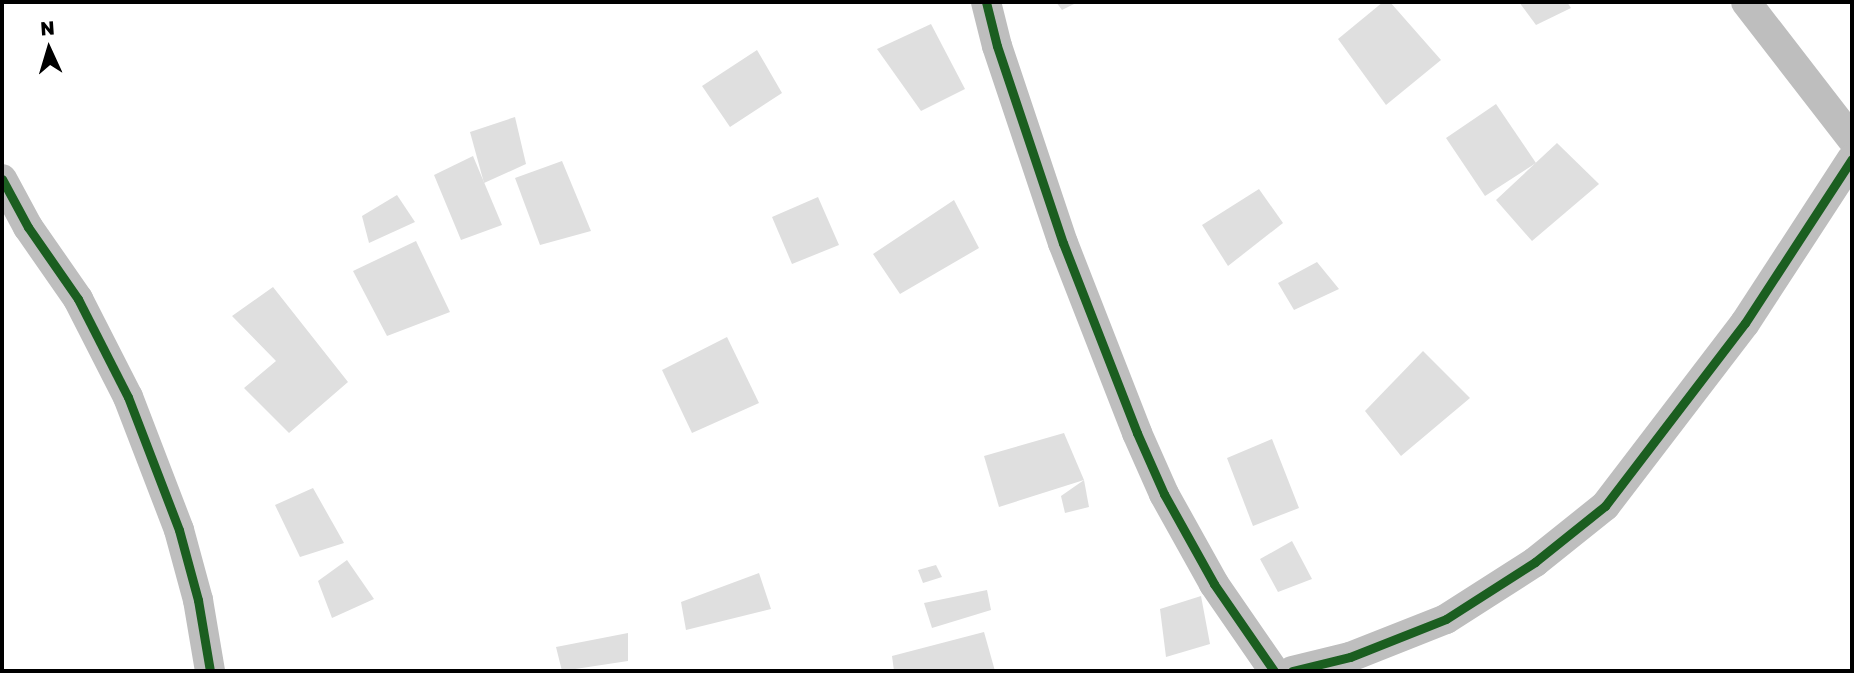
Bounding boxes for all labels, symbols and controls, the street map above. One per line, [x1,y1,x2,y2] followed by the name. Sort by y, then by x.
[14,14,84,84] north arrow
[39,16,56,40] text: N

